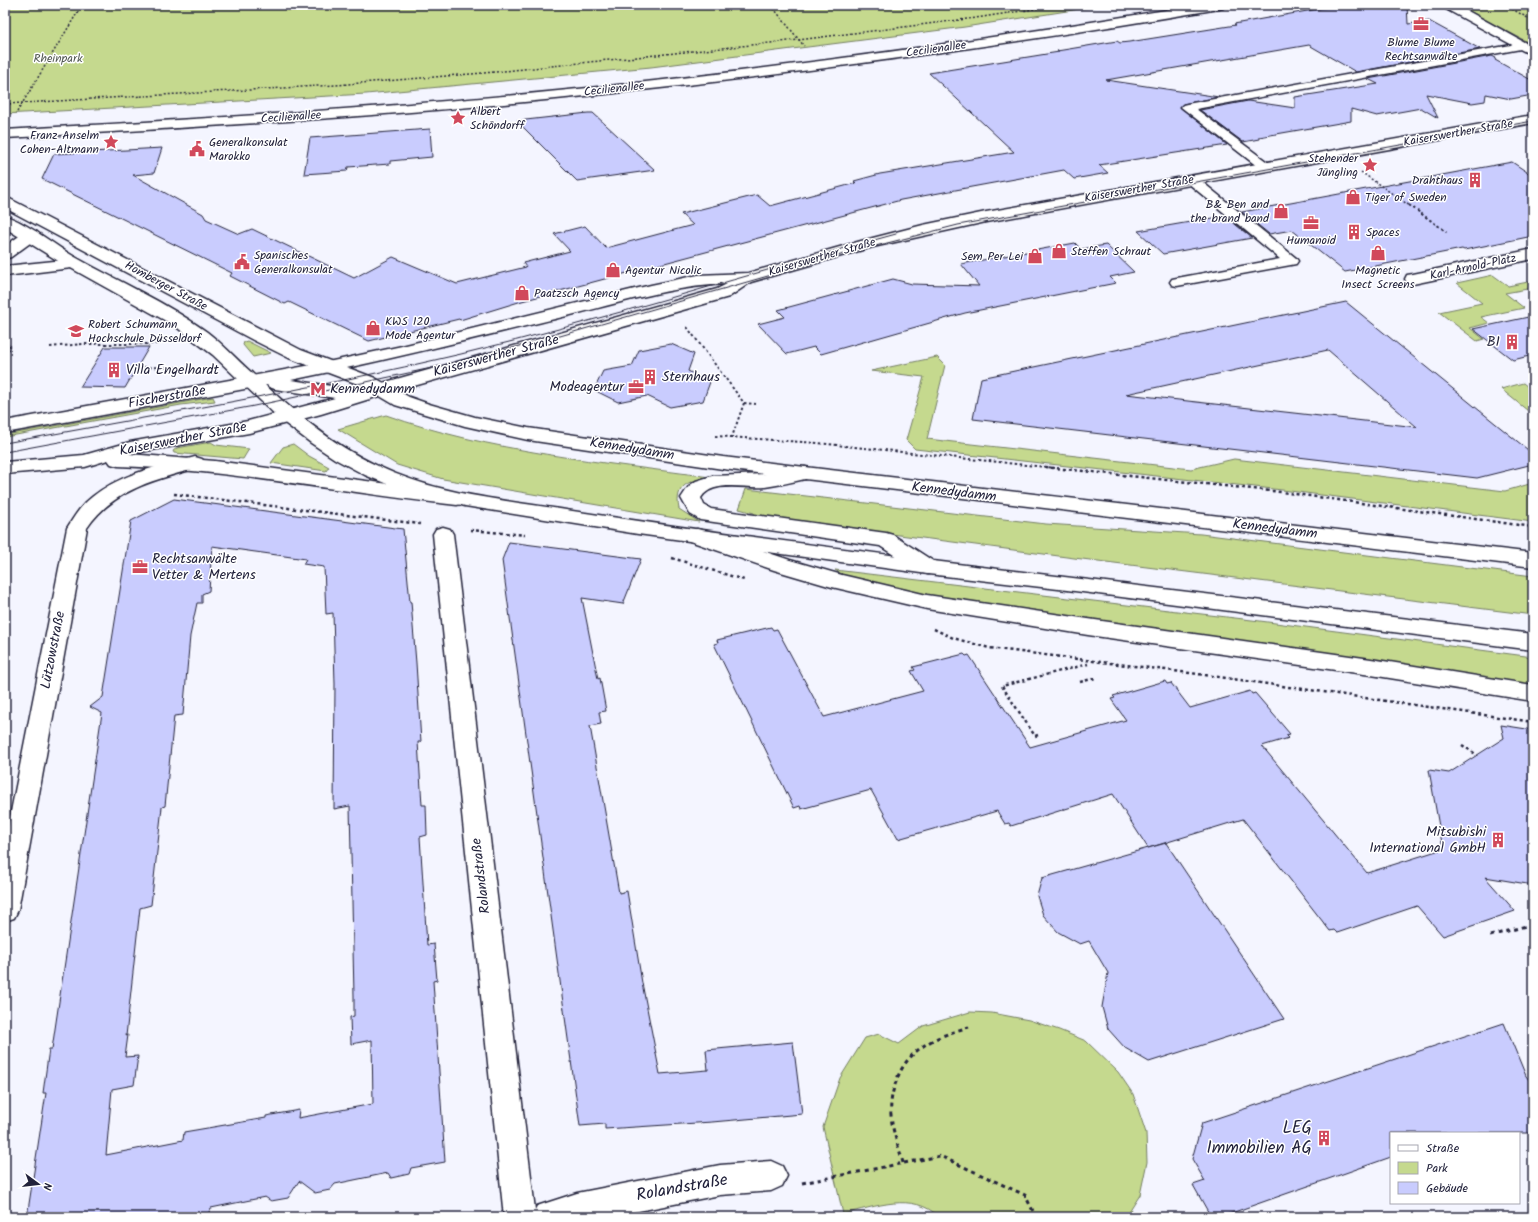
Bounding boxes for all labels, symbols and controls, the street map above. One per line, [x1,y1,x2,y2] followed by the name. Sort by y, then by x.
[1412,15,1430,33] office icon: Blume Blume Rechtsanwälte
[1385,33,1458,66] place label: Blume Blume Rechtsanwälte
[905,35,968,63] street label: Cecilienallee
[33,49,83,68] park label: Rheinpark
[583,76,646,102] street label: Cecilienallee
[470,102,526,135] place label: Albert Schöndorff
[260,105,323,129] street label: Cecilienallee
[449,109,467,127] place icon: Albert Schöndorff
[1402,114,1515,152] street label: Kaiserswerther Straße
[20,126,99,159] place label: Franz Anselm Cohen-Altmann
[102,133,120,151] place icon: Franz Anselm Cohen-Altmann
[209,133,288,166] place label: Generalkonsulat Marokko
[188,140,206,158] public building icon: Generalkonsulat Marokko
[1308,149,1359,182] place label: Stehender Jüngling
[1361,156,1379,174] place icon: Stehender Jüngling
[1083,170,1196,208] street label: Kaiserswerther Straße
[1412,171,1463,190] place label: Drahthaus
[1466,171,1484,189] building icon: Drahthaus
[1344,188,1362,206] shop icon: Tiger of Sweden
[1365,188,1447,207] place label: Tiger of Sweden
[1190,195,1270,228] place label: B& Ben and the brand band
[1272,202,1290,220] shop icon: B& Ben and the brand band
[1302,214,1320,232] office icon: Humanoid
[1345,223,1363,241] building icon: Spaces
[1366,223,1400,242] place label: Spaces
[1286,231,1337,250] place label: Humanoid
[766,232,879,281] street label: Kaiserswerther Straße
[1050,242,1068,260] shop icon: Steffen Schraut
[1071,242,1152,261] place label: Steffen Schraut
[1369,244,1387,262] shop icon: Magnetic Insect Screens
[254,246,333,279] place label: Spanisches Generalkonsulat
[961,247,1024,266] place label: Sem Per Lei
[1026,247,1044,265] shop icon: Sem Per Lei
[1428,249,1518,285] street label: Karl-Arnold-Platz
[233,253,251,271] public building icon: Spanisches Generalkonsulat
[121,256,211,316] street label: Homberger Straße
[604,261,622,279] shop icon: Agentur Nicolic
[625,261,702,280] place label: Agentur Nicolic
[1341,261,1415,294] place label: Magnetic Insect Screens
[513,284,531,302] shop icon: Paatzsch Agency
[534,284,620,303] place label: Paatzsch Agency
[385,312,456,345] place label: KWS 120 Mode Agentur
[88,315,203,348] place label: Robert Schumann Hochschule Düsseldorf
[364,319,382,337] shop icon: KWS 120 Mode Agentur
[67,322,85,340] school or university icon: Robert Schumann Hochschule Düsseldorf
[431,328,562,383] street label: Kaiserswerther Straße
[1487,331,1500,353] place label: B1
[1503,333,1521,351] building icon: B1
[126,359,220,381] place label: Villa Engelhardt
[105,361,123,379] building icon: Villa Engelhardt
[662,366,720,388] place label: Sternhaus
[641,368,659,386] building icon: Sternhaus
[550,376,625,398] place label: Modeagentur
[330,378,415,400] place label: Kennedydamm
[627,378,645,396] office icon: Modeagentur
[127,379,208,415] street label: Fischerstraße
[309,380,327,398] metro station icon: Kennedydamm
[117,416,249,462] street label: Kaiserswerther Straße
[588,431,676,467] street label: Kennedydamm
[910,476,998,508] street label: Kennedydamm
[1231,513,1319,545] street label: Kennedydamm
[152,548,256,586] place label: Rechtsanwälte Vetter & Mertens
[131,558,149,576] office icon: Rechtsanwälte Vetter & Mertens
[35,609,71,691] street label: Lützowstraße
[1369,821,1487,859] place label: Mitsubishi International GmbH
[1489,831,1507,849] building icon: Mitsubishi International GmbH
[465,836,497,915] street label: Rolandstraße
[1207,1115,1312,1162] place label: LEG Immobilien AG
[1315,1129,1333,1147] building icon: LEG Immobilien AG
[1390,1132,1520,1204] legend
[1426,1139,1460,1158] text: Straße
[1426,1159,1448,1178] text: Park
[18,1164,58,1204] north arrow
[634,1167,730,1209] street label: Rolandstraße
[1426,1179,1468,1198] text: Gebäude
[37,1181,56,1192] text: N

